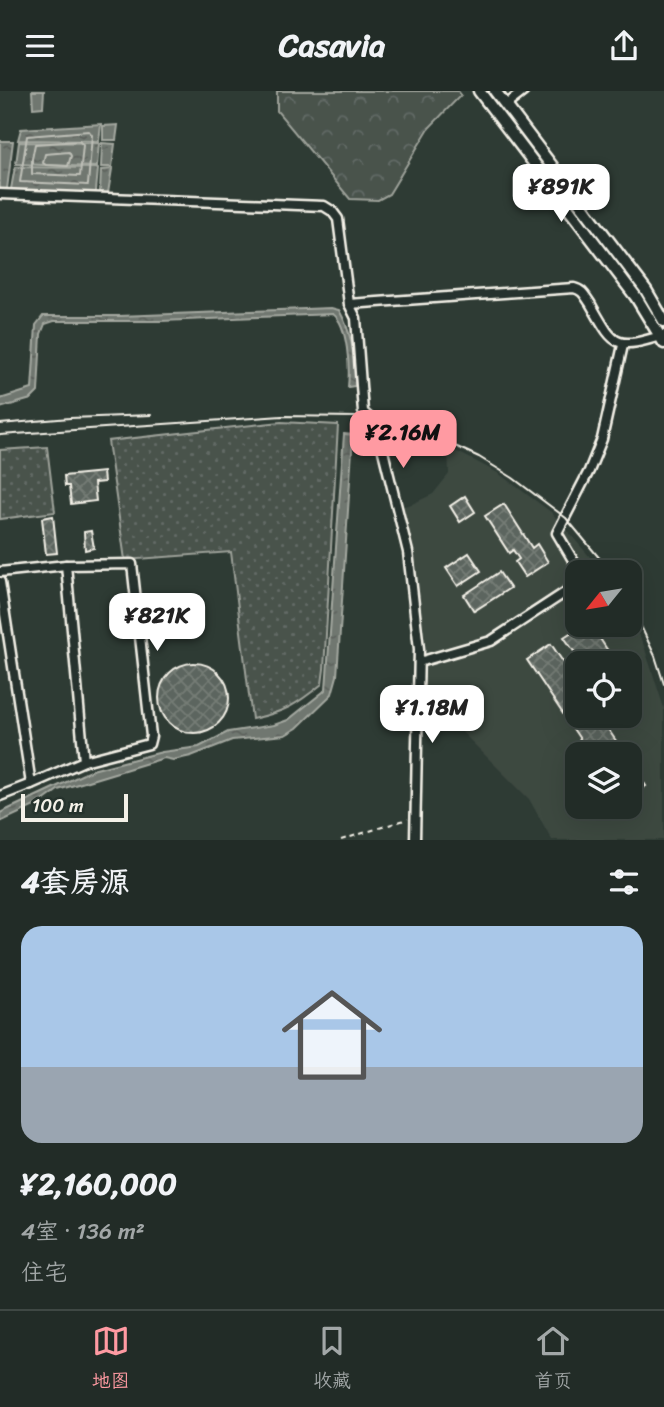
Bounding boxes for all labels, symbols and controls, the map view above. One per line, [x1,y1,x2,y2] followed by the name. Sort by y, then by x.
[279,17,385,74] text: Casavia
[21,27,59,65] icon: menu
[605,27,643,65] icon: share
[512,165,610,224] pin: ¥891K
[529,166,593,207] text: ¥891K
[346,411,460,470] pin: ¥2.16M
[366,412,440,453] text: ¥2.16M
[565,560,642,637] north arrow
[565,560,642,819] map controls
[108,594,206,653] pin: ¥821K
[125,595,189,636] text: ¥821K
[565,651,642,728] button: locate
[375,685,489,745] pin: ¥1.18M
[396,687,468,728] text: ¥1.18M
[565,742,642,819] button: layers
[32,789,84,822] text: 100 m
[21,791,128,823] scale bar
[21,855,130,909] text: 4套房源
[605,863,643,901] icon: filters
[269,972,395,1098] icon: home
[21,1157,177,1211] text: ¥2,160,000
[21,1211,145,1252] text: 4室 · 136 m²
[21,1252,67,1293] text: 住宅
[92,1322,130,1397] tab: 地图
[313,1322,351,1397] tab: 收藏
[534,1322,572,1397] tab: 首页

